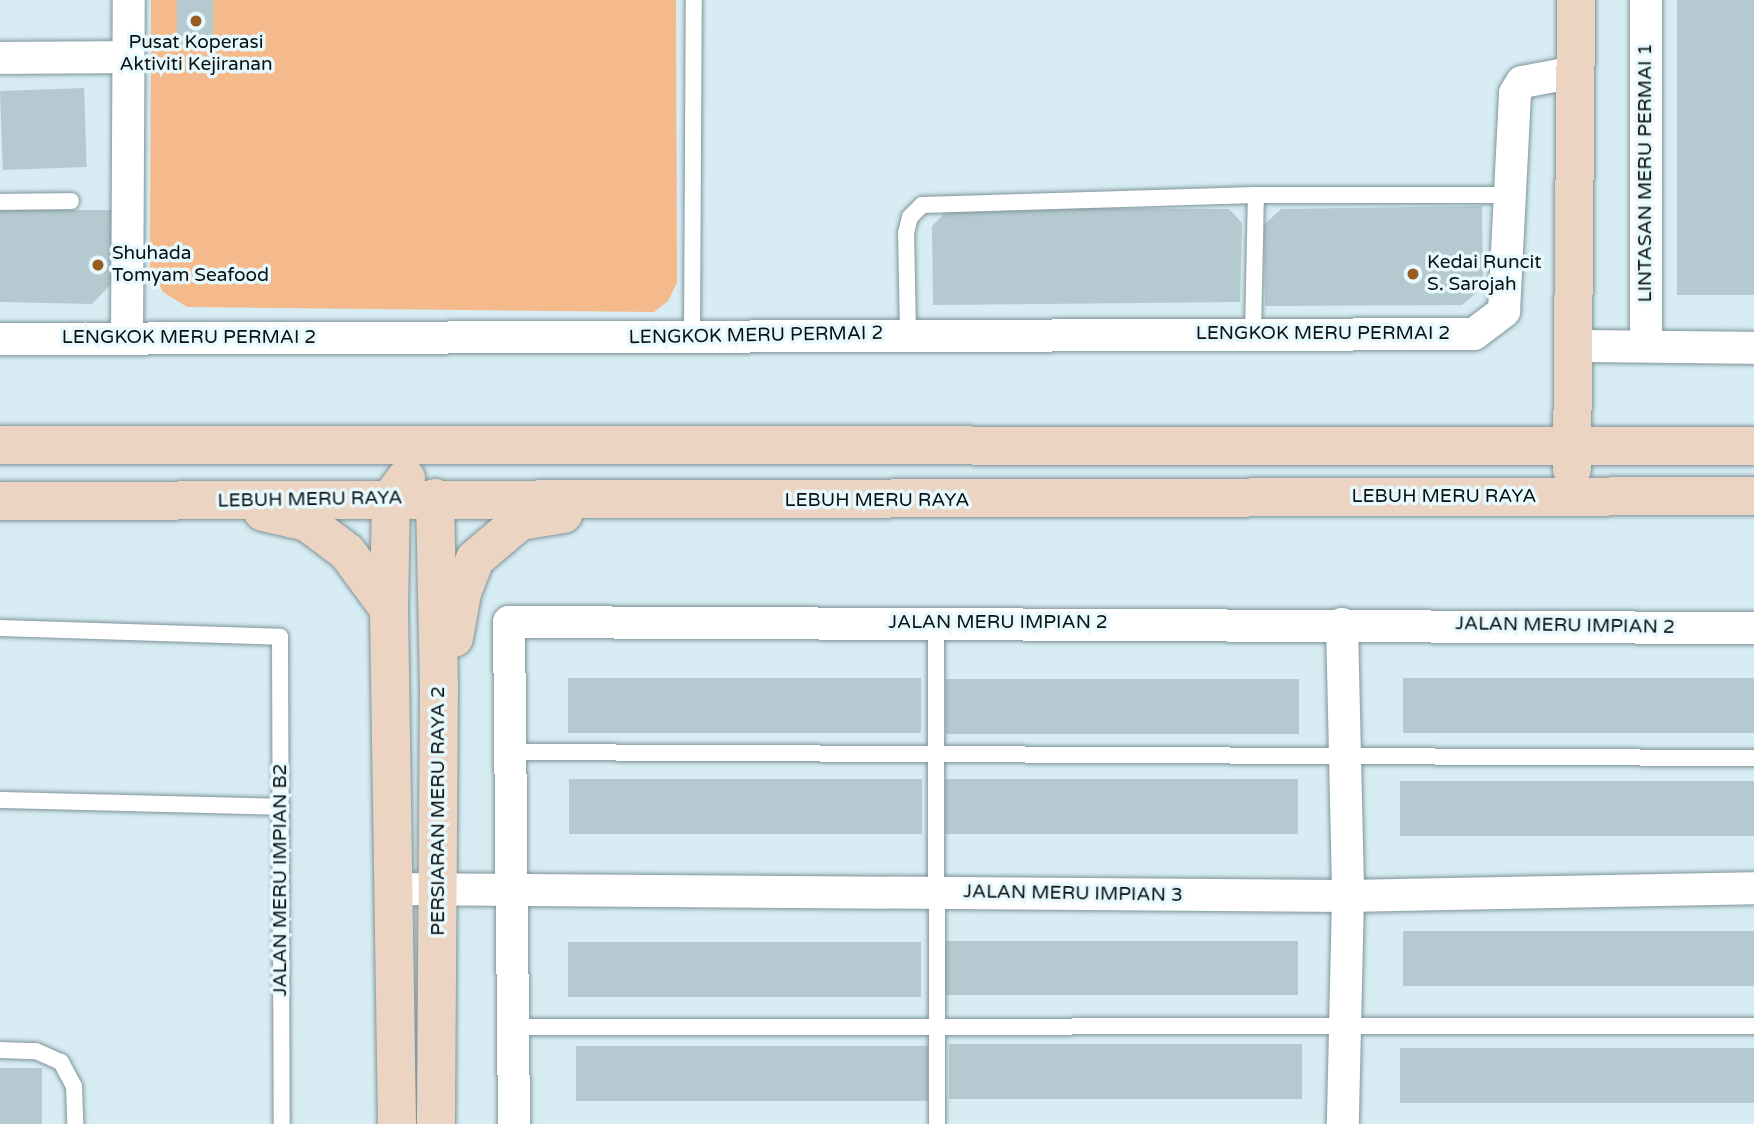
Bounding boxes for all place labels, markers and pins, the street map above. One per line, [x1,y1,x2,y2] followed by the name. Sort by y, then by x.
[188,13,204,29] marker: Pusat Koperasi Aktiviti Kejiranan
[120,32,272,76] place label: Pusat Koperasi Aktiviti Kejiranan
[112,243,269,287] place label: Shuhada Tomyam Seafood
[1427,252,1542,296] place label: Kedai Runcit S. Sarojah
[90,257,106,273] marker: Shuhada Tomyam Seafood
[1405,266,1421,282] marker: Kedai Runcit S. Sarojah

